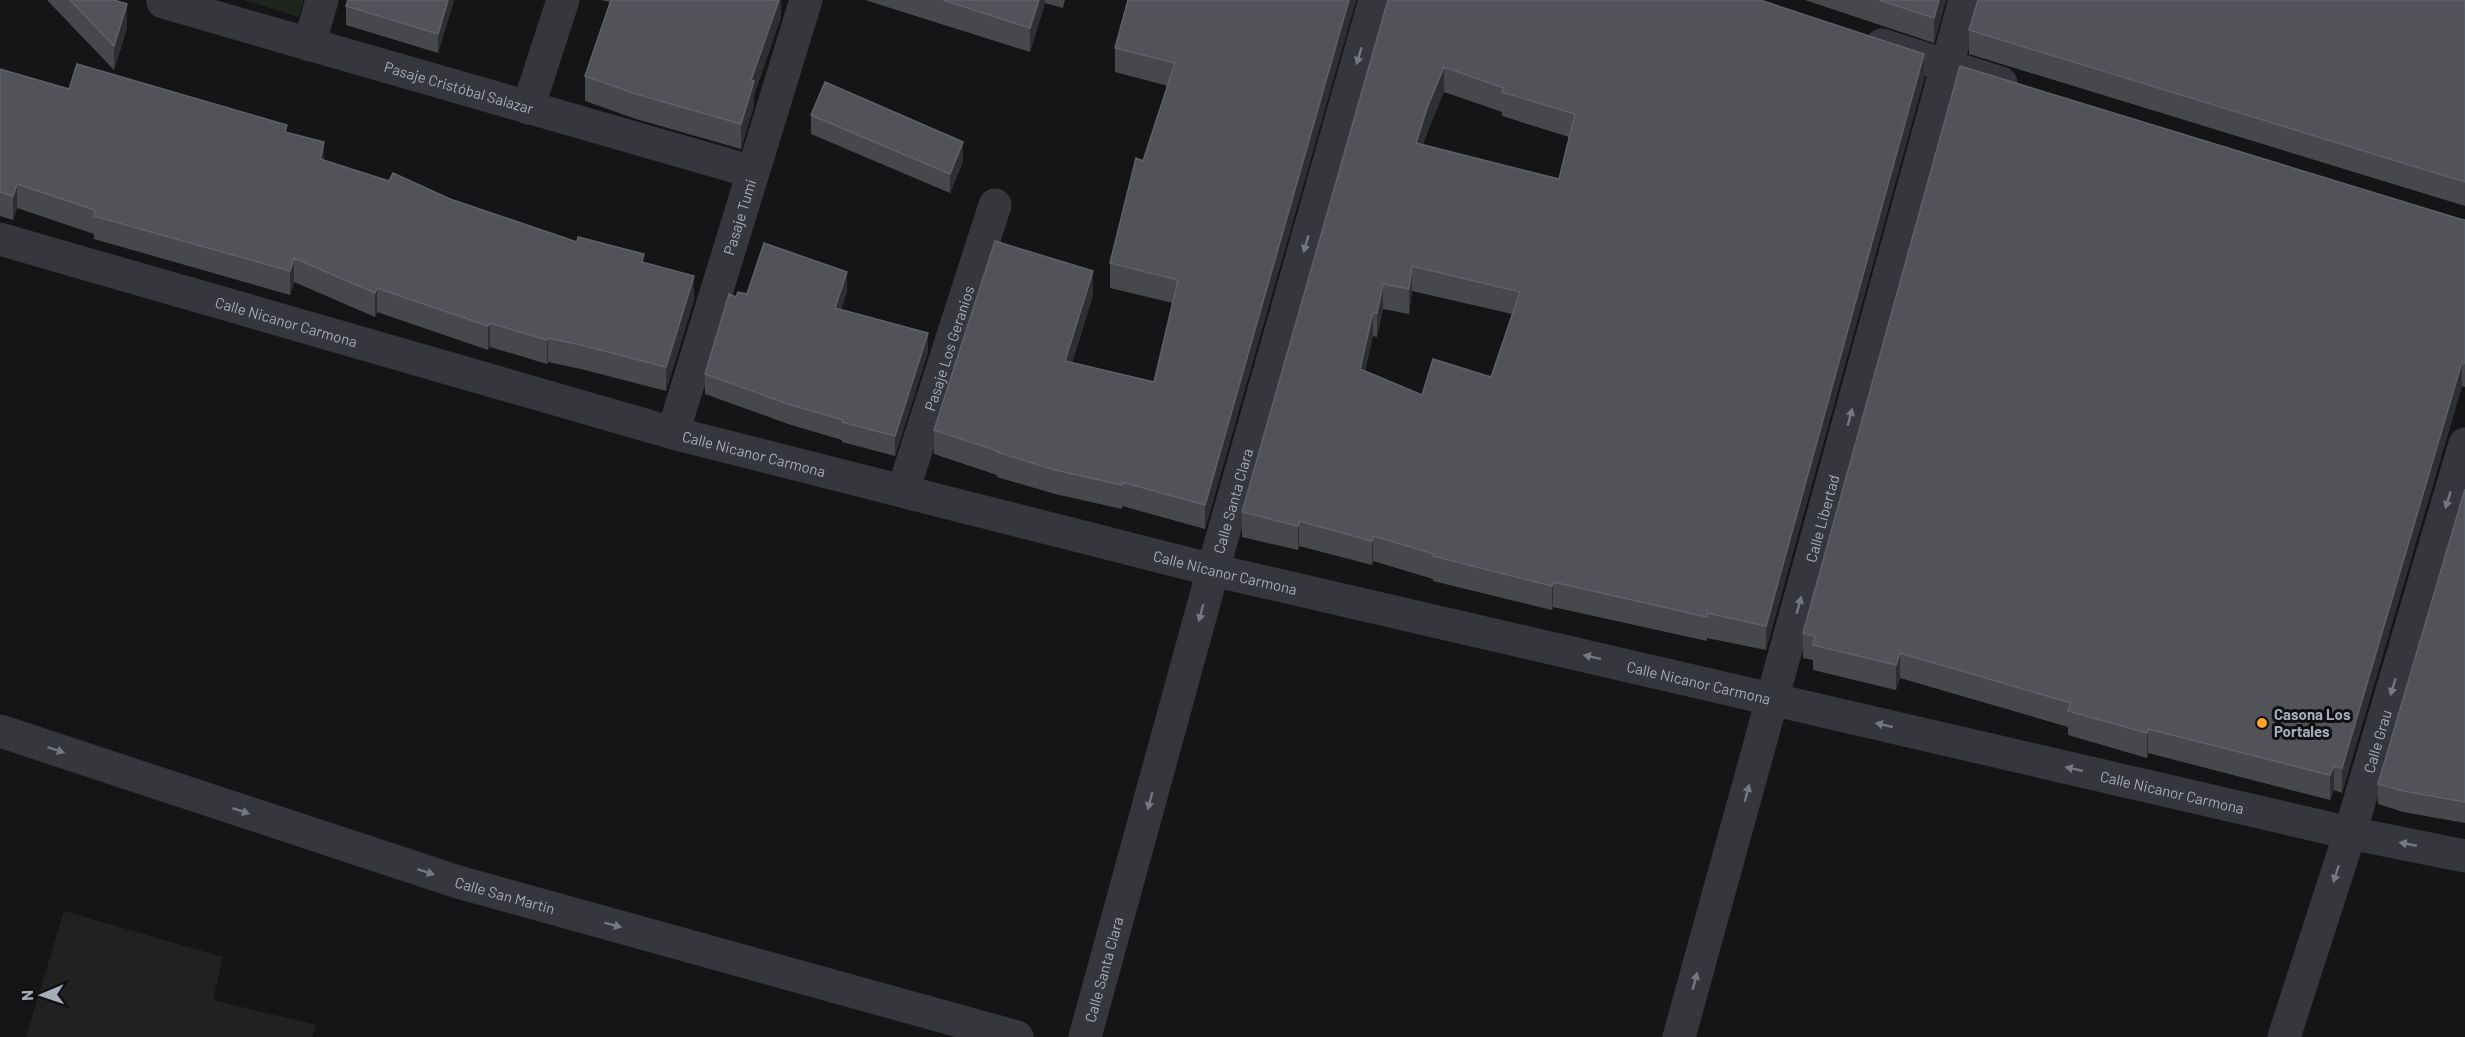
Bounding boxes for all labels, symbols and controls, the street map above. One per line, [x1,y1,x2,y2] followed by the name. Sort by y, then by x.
[1354,47,1363,65] one-way arrow
[382,57,536,117] street label: Pasaje Cristóbal Salazar
[719,177,759,257] street label: Pasaje Tumi
[1301,235,1310,253] one-way arrow
[920,283,978,413] street label: Pasaje Los Geranios
[213,293,360,351] street label: Calle Nicanor Carmona
[1846,408,1856,426] one-way arrow
[681,427,828,480] street label: Calle Nicanor Carmona
[1209,446,1256,556] street label: Calle Santa Clara
[1801,473,1843,564] street label: Calle Libertad
[2443,491,2452,509] one-way arrow
[1152,546,1299,598] street label: Calle Nicanor Carmona
[1794,596,1804,614] one-way arrow
[1196,604,1206,623] one-way arrow
[1583,652,1601,662] one-way arrow
[1625,657,1772,708] street label: Calle Nicanor Carmona
[2388,678,2397,696] one-way arrow
[2274,705,2351,740] place label: Casona Los Portales
[2359,708,2395,775] street label: Calle Grau
[2255,716,2269,730] marker: Casona Los Portales
[1874,720,1893,729] one-way arrow
[47,745,65,755] one-way arrow
[2064,764,2083,773] one-way arrow
[2098,767,2246,817] street label: Calle Nicanor Carmona
[1743,784,1752,802] one-way arrow
[1145,793,1154,811] one-way arrow
[232,807,250,816] one-way arrow
[2398,839,2417,849] one-way arrow
[2331,865,2341,883] one-way arrow
[417,868,435,877] one-way arrow
[453,873,557,917] street label: Calle San Martín
[1080,915,1127,1024] street label: Calle Santa Clara
[604,921,622,931] one-way arrow
[12,965,72,1025] north arrow
[1691,972,1700,990] one-way arrow
[17,990,36,1001] text: N

